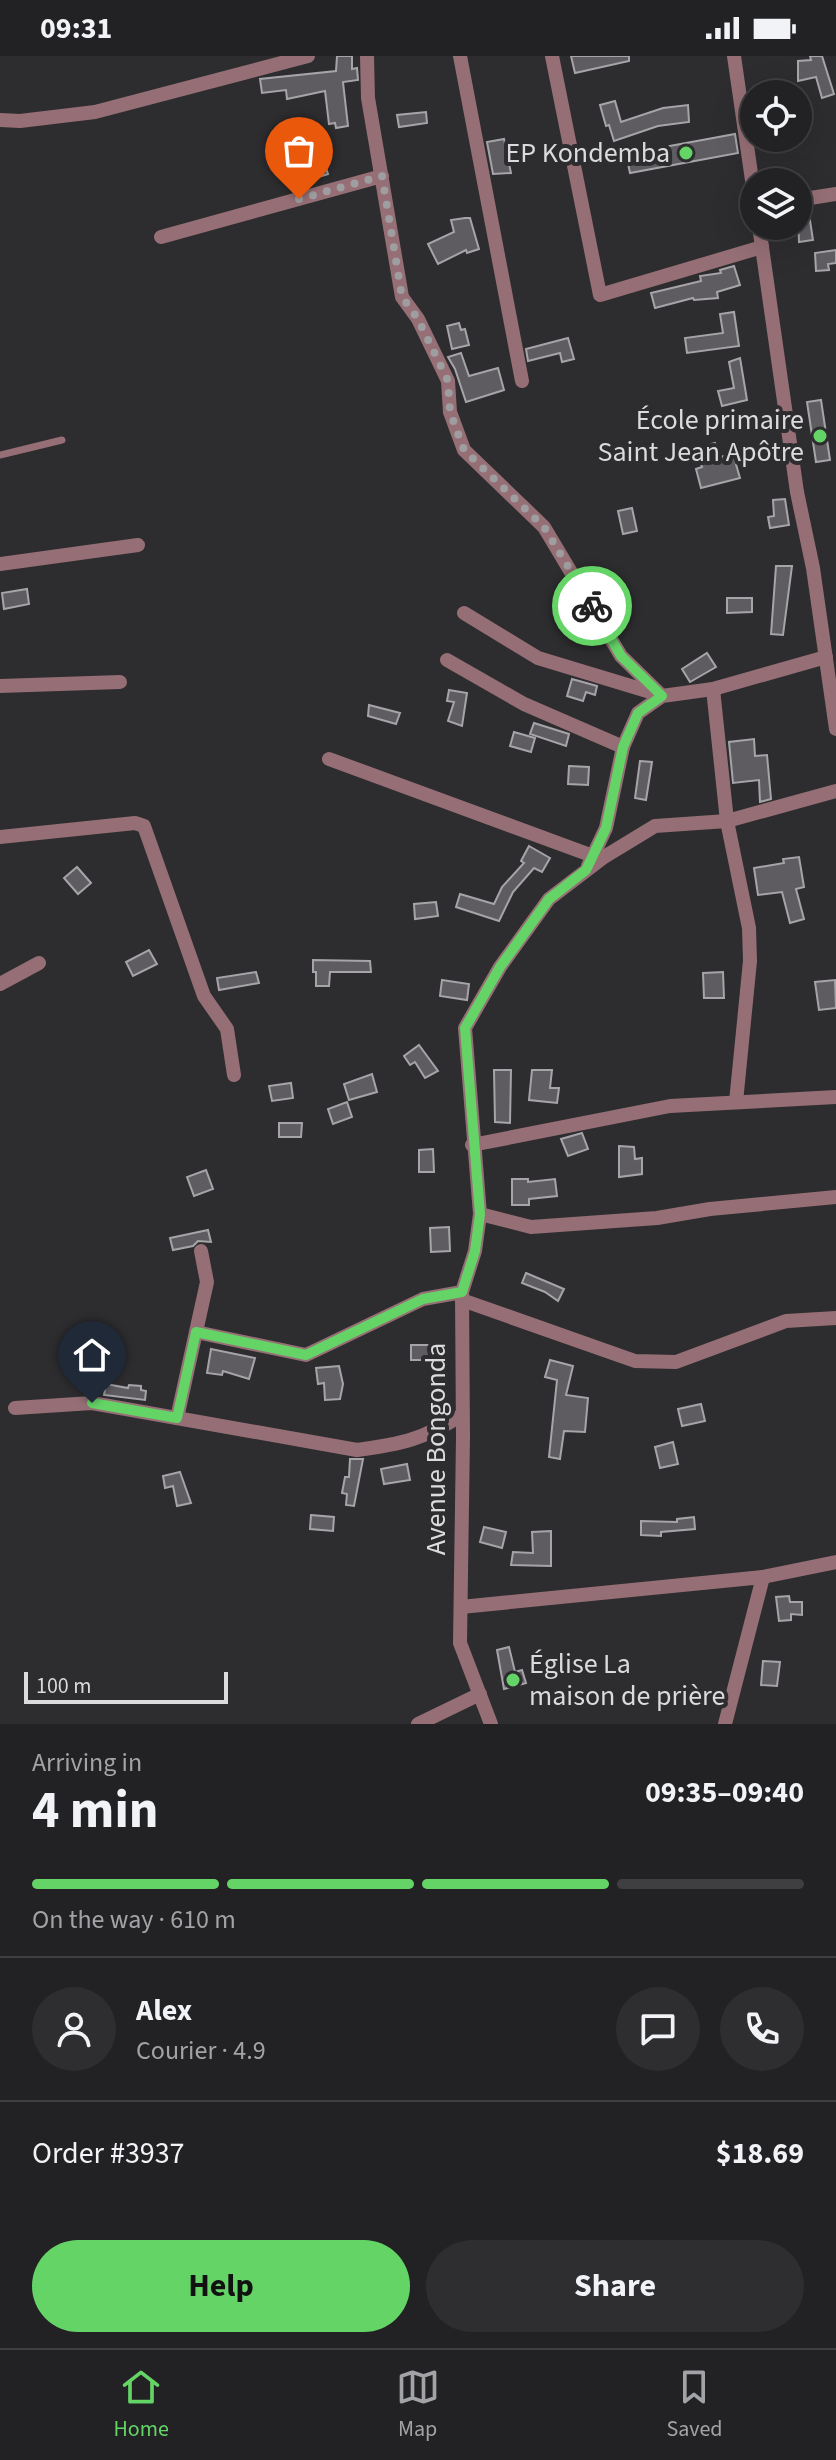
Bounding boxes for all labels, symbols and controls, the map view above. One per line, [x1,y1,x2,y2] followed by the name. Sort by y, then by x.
[40,7,112,50] text: 09:31
[740,80,812,240] map controls
[740,80,812,152] button: locate
[265,117,333,199] pin
[277,129,321,173] icon: bag
[505,133,670,173] place label: EP Kondemba
[677,144,695,162] marker: EP Kondemba
[740,168,812,240] button: layers
[598,400,804,472] place label: École primaire Saint Jean Apôtre
[811,427,829,445] marker: École primaire Saint Jean Apôtre
[552,566,632,646] courier
[570,584,614,628] icon: bike
[58,1321,126,1403] pin
[70,1333,114,1377] icon: home
[416,1343,456,1555] street label: Avenue Bongonda
[529,1644,725,1716] place label: Église La maison de prière
[24,1668,228,1704] scale bar
[36,1670,91,1702] text: 100 m
[504,1671,522,1689] marker: Église La maison de prière
[32,1744,142,1781] text: Arriving in
[645,1771,804,1814] text: 09:35–09:40
[32,1774,159,1848] text: 4 min
[32,1901,236,1938] text: On the way · 610 m
[32,1987,116,2071] button: person
[616,1987,700,2071] button: chat
[720,1987,804,2071] button: phone
[136,1989,192,2032] text: Alex
[136,2032,266,2069] text: Courier · 4.9
[32,2132,185,2175] text: Order #3937
[716,2132,804,2175] text: $18.69
[32,2240,410,2332] button: Help
[426,2240,804,2332] button: Share
[113,2365,169,2445] tab: Home
[396,2365,440,2445] tab: Map
[666,2365,723,2445] tab: Saved

